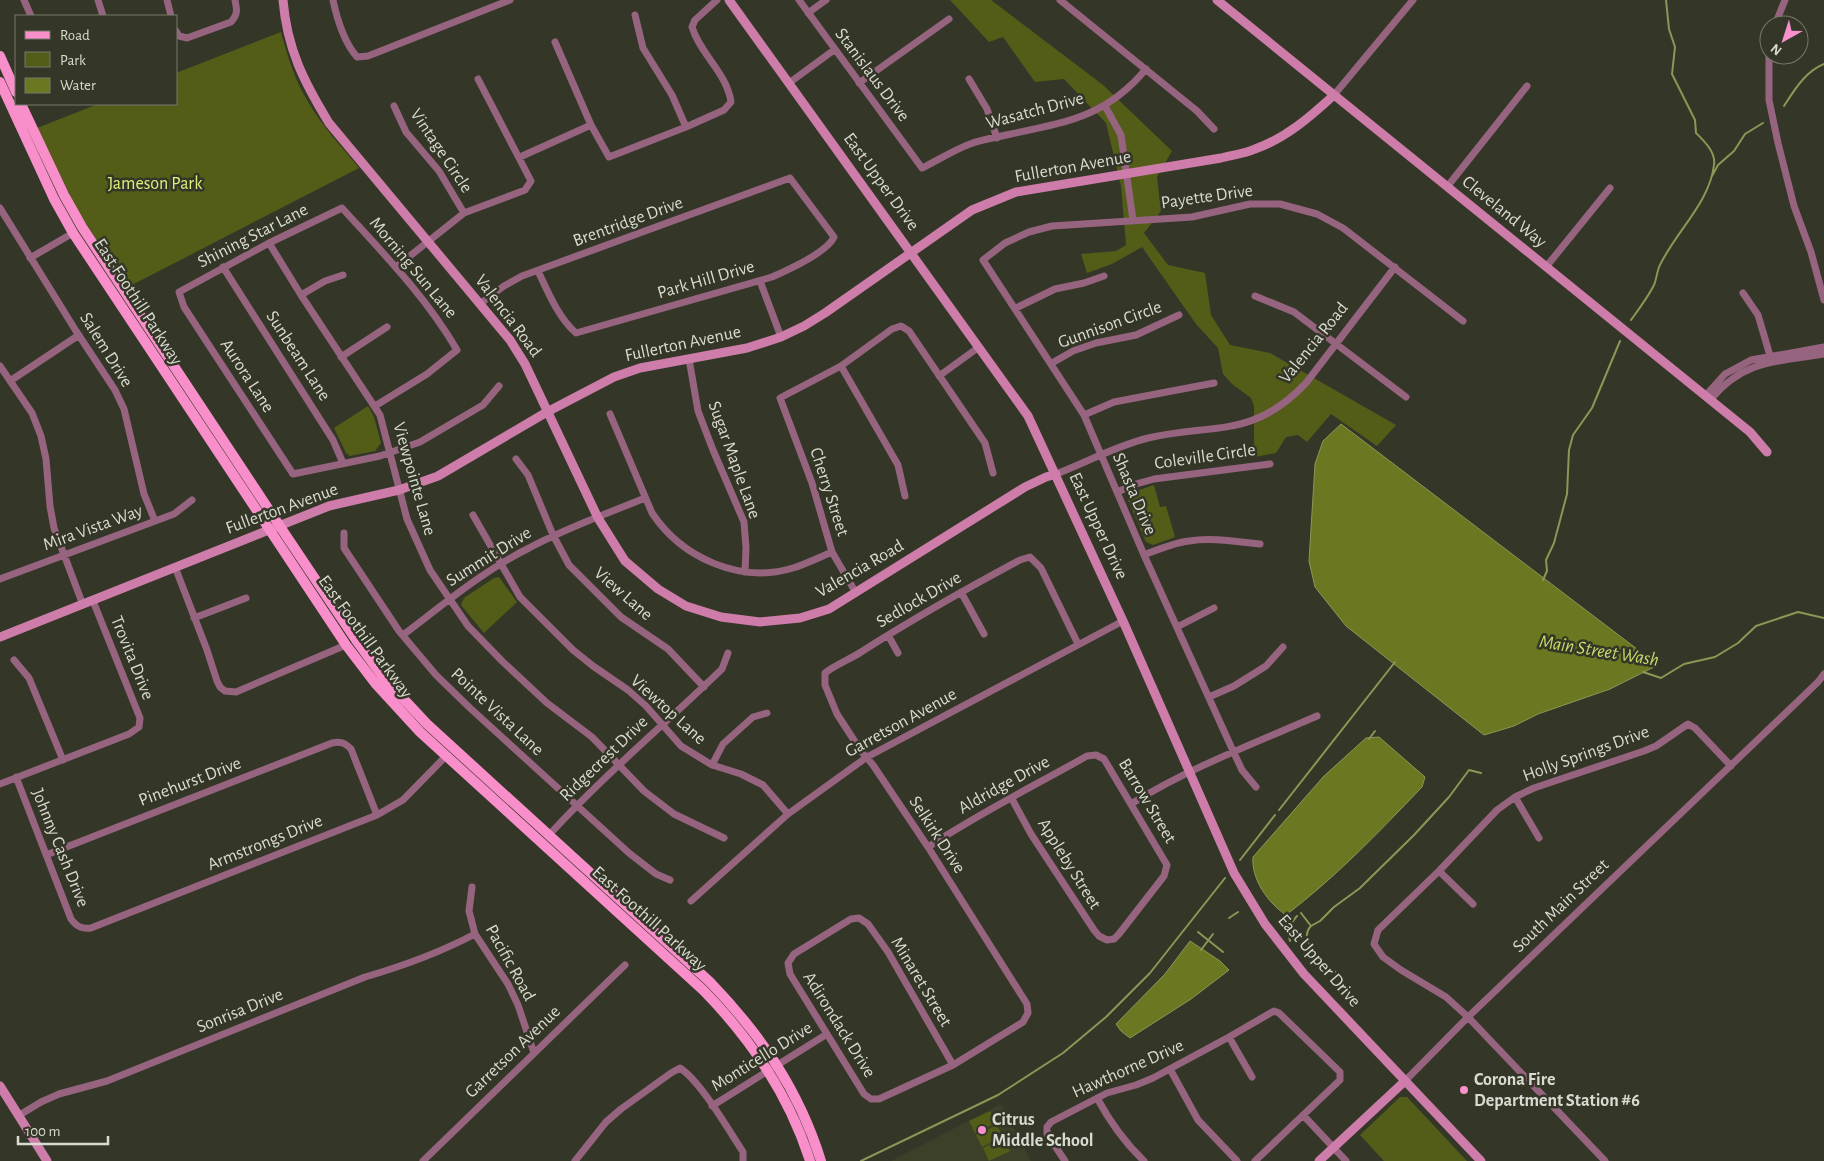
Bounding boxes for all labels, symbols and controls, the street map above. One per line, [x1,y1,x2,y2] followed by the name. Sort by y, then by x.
[15,15,178,105] legend
[1759,15,1809,65] north arrow
[831,25,913,125] street label: Stanislaus Drive
[60,28,90,43] text: Road
[1768,41,1785,58] text: N
[60,53,86,68] text: Park
[60,78,96,93] text: Water
[984,89,1086,133] street label: Wasatch Drive
[406,106,476,196] street label: Vintage Circle
[840,130,922,234] street label: East Upper Drive
[1013,148,1133,186] street label: Fullerton Avenue
[1458,173,1550,252] street label: Cleveland Way
[108,175,203,193] park label: Jameson Park
[1160,182,1254,212] street label: Payette Drive
[571,194,685,250] street label: Brentridge Drive
[195,200,311,272] street label: Shining Star Lane
[366,214,460,322] street label: Morning Sun Lane
[90,236,186,369] street label: East Foothill Parkway
[655,258,757,302] street label: Park Hill Drive
[471,271,545,361] street label: Valencia Road
[1056,298,1164,352] street label: Gunnison Circle
[1276,299,1352,387] street label: Valencia Road
[262,308,334,404] street label: Sunbeam Lane
[76,310,136,390] street label: Salem Drive
[623,323,743,365] street label: Fullerton Avenue
[217,336,277,416] street label: Aurora Lane
[704,399,764,521] street label: Sugar Maple Lane
[389,420,439,538] street label: Viewpointe Lane
[1153,441,1257,473] street label: Coleville Circle
[806,446,852,539] street label: Cherry Street
[1109,450,1159,538] street label: Shasta Drive
[1065,470,1131,582] street label: East Upper Drive
[223,480,341,538] street label: Fullerton Avenue
[41,502,145,554] street label: Mira Vista Way
[443,524,535,590] street label: Summit Drive
[813,537,907,601] street label: Valencia Road
[590,564,656,624] street label: View Lane
[874,569,964,631] street label: Sedlock Drive
[315,572,416,702] street label: East Foothill Parkway
[107,614,157,702] street label: Trovita Drive
[1538,632,1660,670] water label: Main Street Wash
[447,665,547,759] street label: Pointe Vista Lane
[627,672,709,748] street label: Viewtop Lane
[842,685,960,761] street label: Garretson Avenue
[557,713,651,805] street label: Ridgecrest Drive
[1520,723,1652,785] street label: Holly Springs Drive
[955,753,1053,817] street label: Aldridge Drive
[136,754,244,810] street label: Pinehurst Drive
[1115,755,1179,847] street label: Barrow Street
[28,786,92,910] street label: Johnny Cash Drive
[906,793,968,877] street label: Selkirk Drive
[205,812,325,874] street label: Armstrongs Drive
[1034,815,1104,913] street label: Appleby Street
[1510,856,1613,956] street label: South Main Street
[588,863,710,975] street label: East Foothill Parkway
[1274,911,1364,1011] street label: East Upper Drive
[482,922,538,1004] street label: Pacific Road
[887,934,955,1030] street label: Minaret Street
[799,969,879,1081] street label: Adirondack Drive
[194,986,286,1036] street label: Sonrisa Drive
[462,1002,564,1102] street label: Garretson Avenue
[708,1019,816,1095] street label: Monticello Drive
[1070,1036,1186,1102] street label: Hawthorne Drive
[1474,1071,1640,1110] place label: Corona Fire Department Station #6
[1458,1084,1470,1096] marker: Corona Fire Department Station #6
[992,1111,1094,1150] place label: Citrus Middle School
[18,1114,108,1146] scale bar
[25,1124,60,1139] text: 100 m
[976,1124,988,1136] marker: Citrus Middle School

